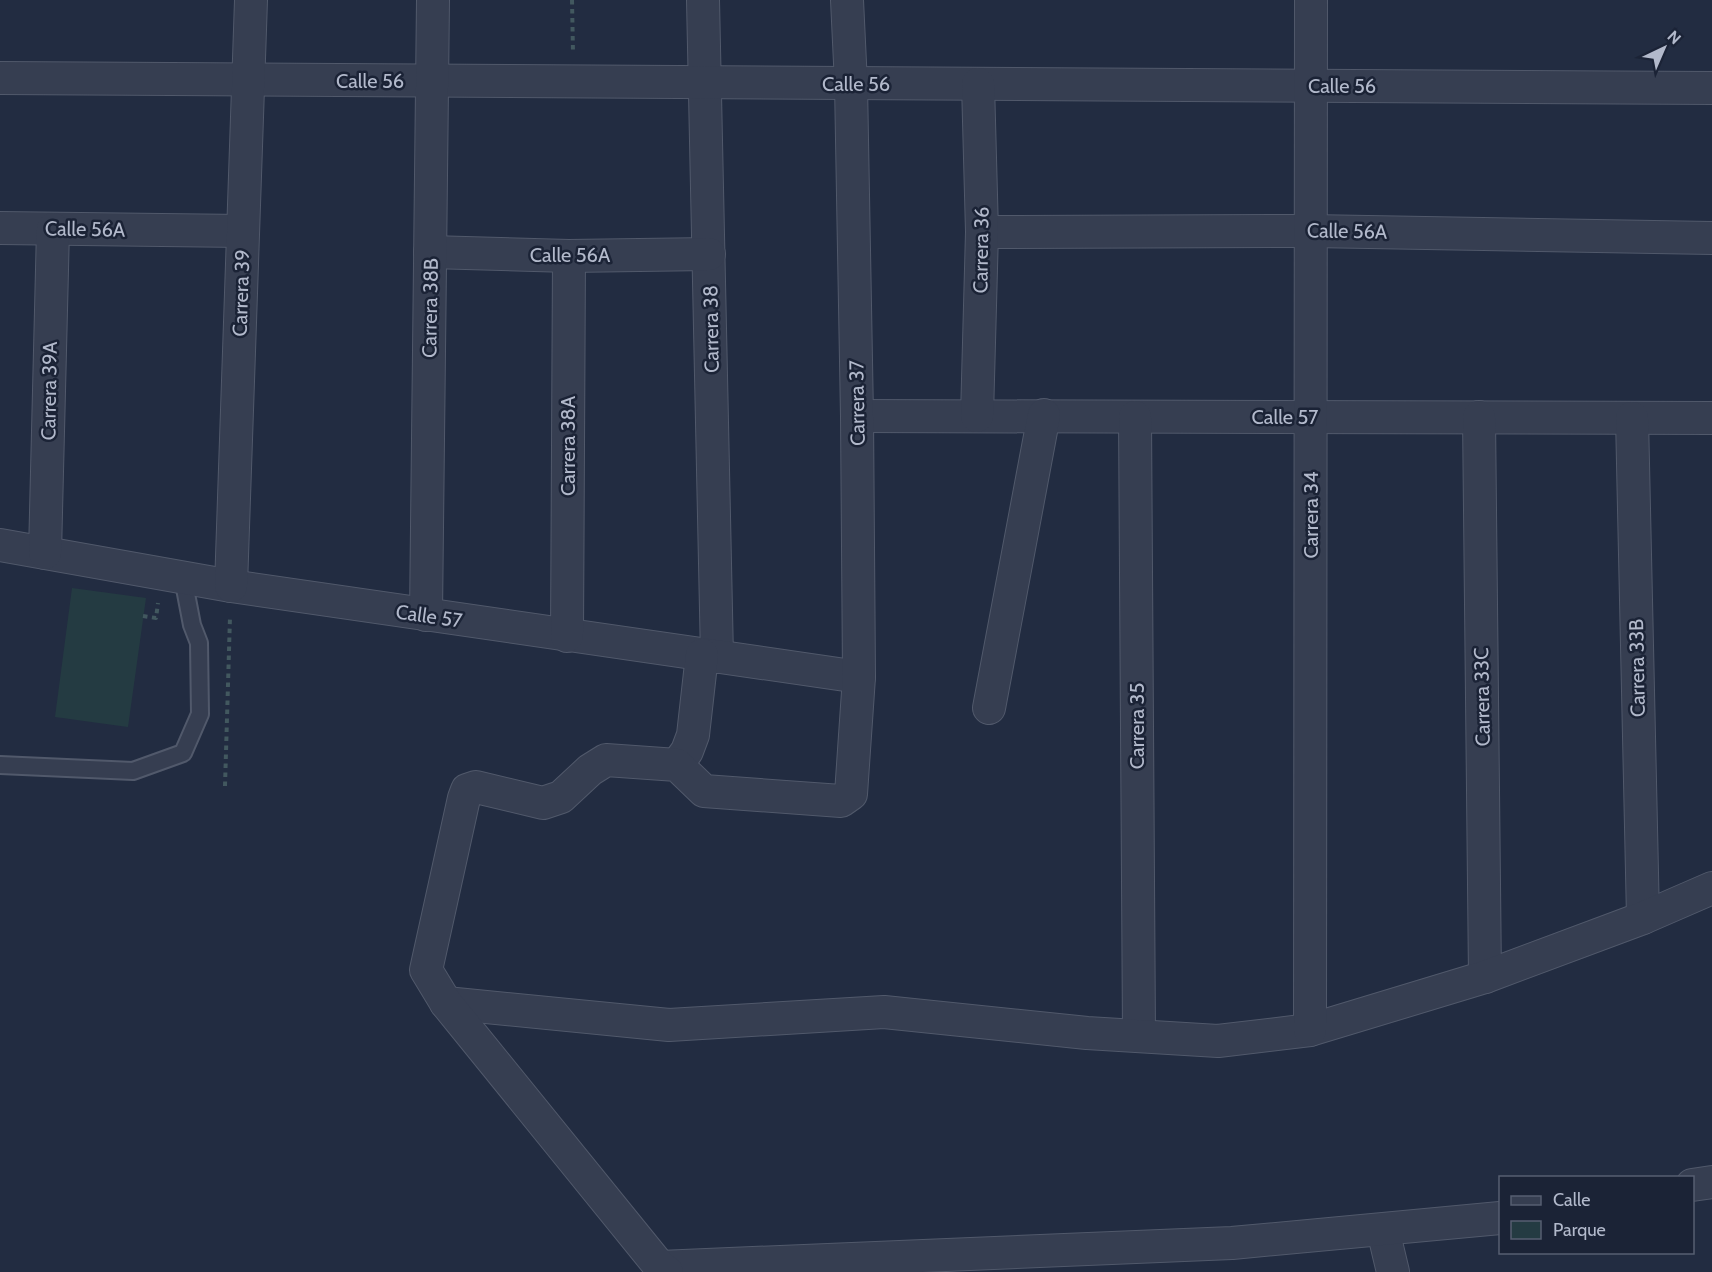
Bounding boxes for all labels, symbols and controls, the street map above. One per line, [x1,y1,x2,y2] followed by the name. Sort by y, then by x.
[1634,18,1694,78] north arrow
[1663,27,1685,48] text: N
[336,69,404,93] street label: Calle 56
[822,72,890,96] street label: Calle 56
[1308,74,1376,98] street label: Calle 56
[968,206,994,294] street label: Carrera 36
[45,216,126,242] street label: Calle 56A
[1307,218,1388,244] street label: Calle 56A
[530,243,611,267] street label: Calle 56A
[227,249,255,337] street label: Carrera 39
[417,258,443,358] street label: Carrera 38B
[698,285,724,373] street label: Carrera 38
[36,341,62,441] street label: Carrera 39A
[844,360,870,446] street label: Carrera 37
[556,395,580,496] street label: Carrera 38A
[1252,405,1318,429] street label: Calle 57
[1299,471,1323,559] street label: Carrera 34
[394,599,464,633] street label: Calle 57
[1624,619,1650,717] street label: Carrera 33B
[1469,647,1495,747] street label: Carrera 33C
[1125,683,1149,769] street label: Carrera 35
[1499,1176,1694,1254] legend
[1553,1189,1590,1211] text: Calle
[1553,1219,1606,1241] text: Parque

